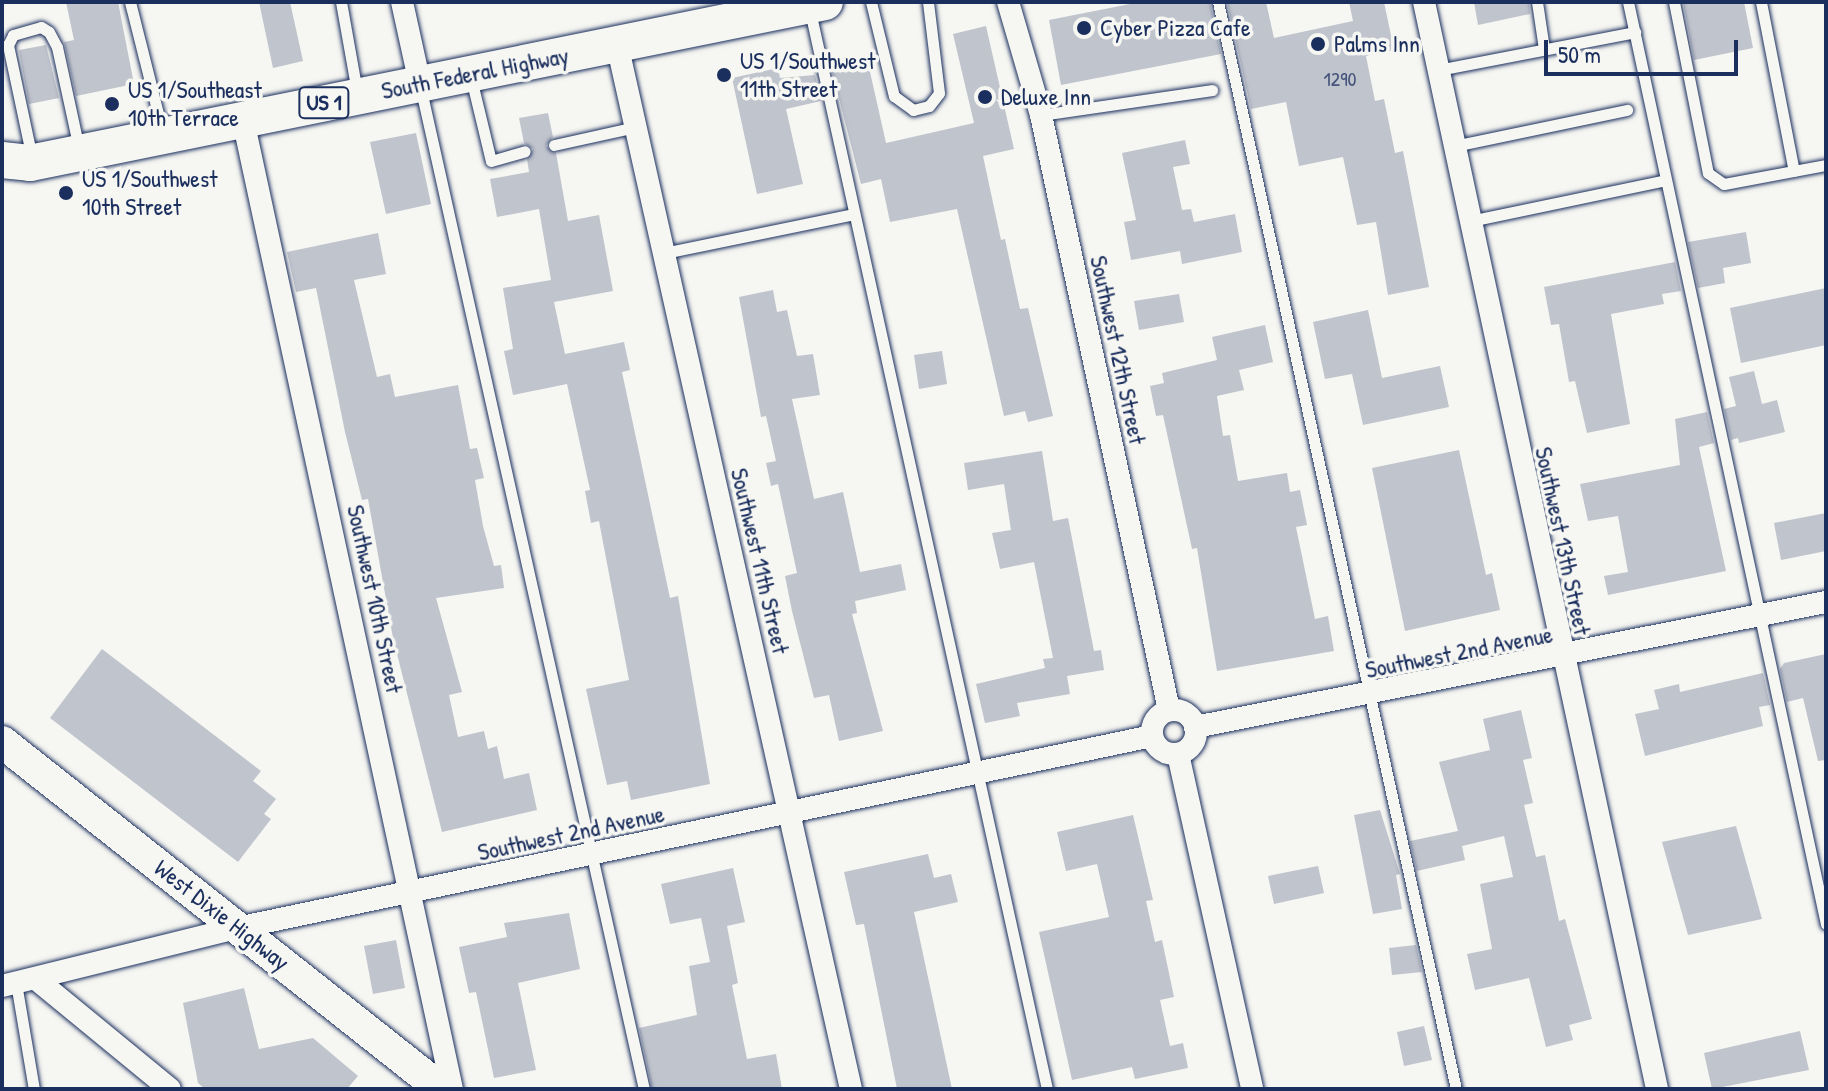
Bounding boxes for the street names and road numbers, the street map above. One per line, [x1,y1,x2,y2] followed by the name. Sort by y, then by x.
[379,41,571,105] street label: South Federal Highway
[298,85,350,121] road number: US 1
[1084,253,1152,447] street label: Southwest 12th Street
[1529,444,1597,638] street label: Southwest 13th Street
[725,465,795,657] street label: Southwest 11th Street
[341,502,409,696] street label: Southwest 10th Street
[1363,620,1555,684] street label: Southwest 2nd Avenue
[475,799,667,867] street label: Southwest 2nd Avenue
[149,853,295,977] street label: West Dixie Highway

